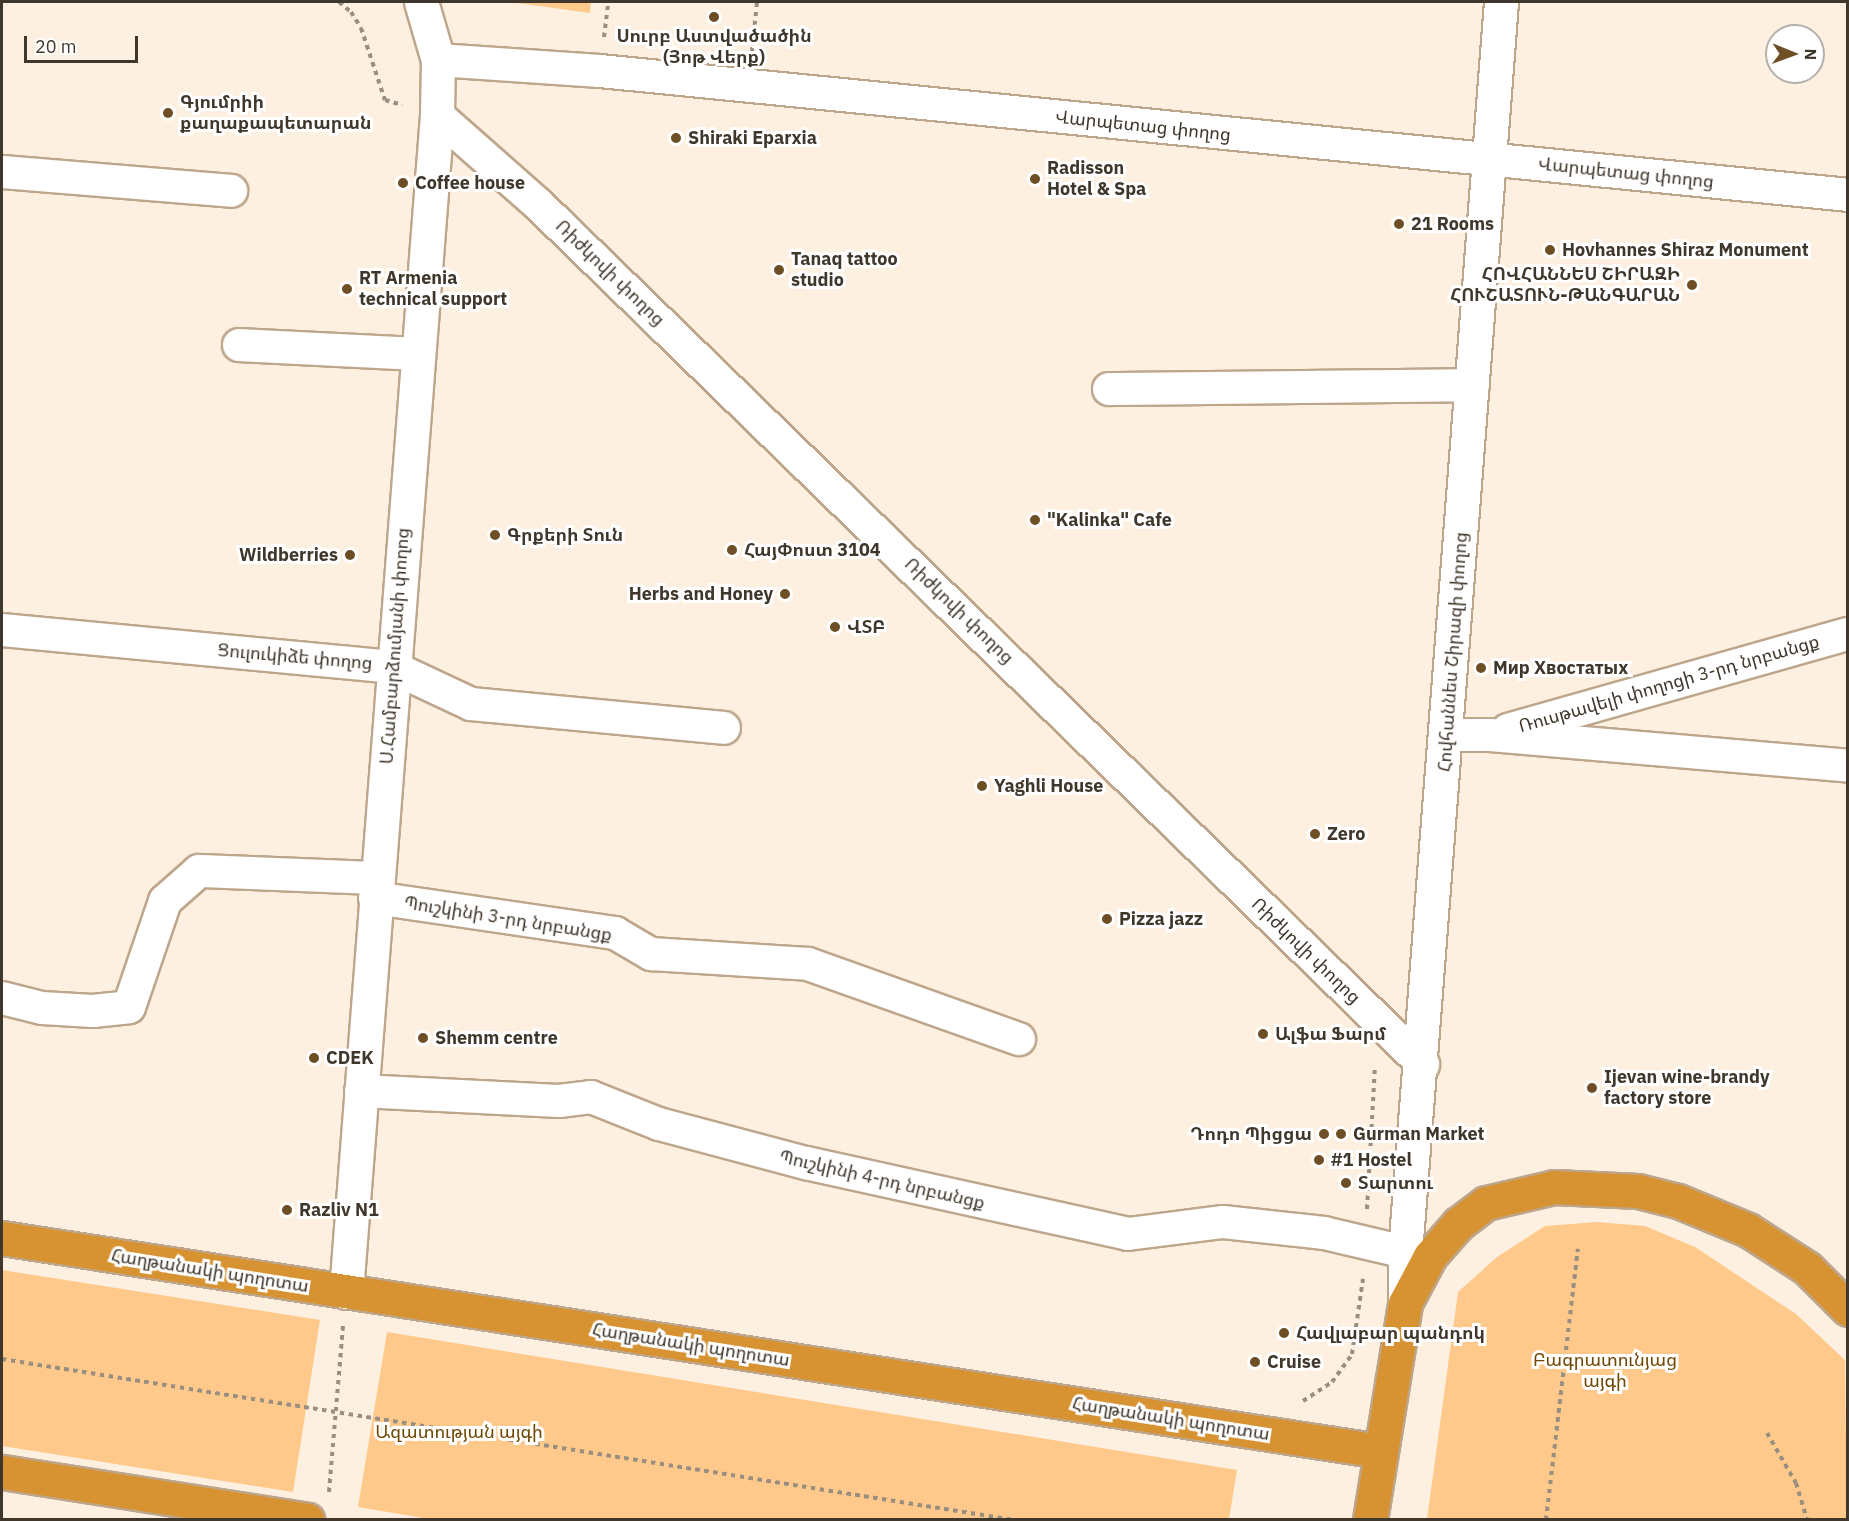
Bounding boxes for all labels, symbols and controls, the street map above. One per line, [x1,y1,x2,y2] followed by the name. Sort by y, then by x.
[707,10,721,24] marker: Սուրբ Աստվածածին (Յոթ Վերք)
[27,24,141,62] scale bar
[1765,24,1825,84] north arrow
[616,26,812,68] place label: Սուրբ Աստվածածին (Յոթ Վերք)
[35,35,77,58] text: 20 m
[1801,48,1821,60] text: N
[180,92,371,134] place label: Գյումրիի քաղաքապետարան
[161,106,175,120] marker: Գյումրիի քաղաքապետարան
[1054,106,1232,146] street label: Վարպետաց փողոց
[688,127,817,149] place label: Shiraki Eparxia
[669,131,683,145] marker: Shiraki Eparxia
[1537,153,1715,193] street label: Վարպետաց փողոց
[1047,158,1146,201] place label: Radisson Hotel & Spa
[415,172,525,194] place label: Coffee house
[1028,172,1042,186] marker: Radisson Hotel & Spa
[396,176,410,190] marker: Coffee house
[1411,213,1494,235] place label: 21 Rooms
[551,215,669,331] street label: Ռիժկովի փողոց
[1392,217,1406,231] marker: 21 Rooms
[1562,239,1809,261] place label: Hovhannes Shiraz Monument
[1543,243,1557,257] marker: Hovhannes Shiraz Monument
[791,249,898,292] place label: Tanaq tattoo studio
[772,263,786,277] marker: Tanaq tattoo studio
[1450,264,1680,306] place label: ՀՈՎՀԱՆՆԵՍ ՇԻՐԱԶԻ ՀՈՒՇԱՏՈՒՆ-ԹԱՆԳԱՐԱՆ
[359,268,507,310] place label: RT Armenia technical support
[1685,278,1699,292] marker: ՀՈՎՀԱՆՆԵՍ ՇԻՐԱԶԻ ՀՈՒՇԱՏՈՒՆ-ԹԱՆԳԱՐԱՆ
[340,282,354,296] marker: RT Armenia technical support
[1047,509,1172,531] place label: "Kalinka" Cafe
[1028,513,1042,527] marker: "Kalinka" Cafe
[507,524,623,546] place label: Գրքերի Տուն
[376,527,414,765] street label: Ս.Համբարձումյանի փողոց
[488,528,502,542] marker: Գրքերի Տուն
[1434,531,1472,773] street label: Հովհաննես Շիրազի փողոց
[744,539,880,561] place label: ՀայՓոստ 3104
[725,543,739,557] marker: ՀայՓոստ 3104
[239,544,338,566] place label: Wildberries
[343,548,357,562] marker: Wildberries
[900,553,1018,669] street label: Ռիժկովի փողոց
[629,583,773,605] place label: Herbs and Honey
[778,587,792,601] marker: Herbs and Honey
[847,616,885,638] place label: ՎՏԲ
[828,620,842,634] marker: ՎՏԲ
[1516,631,1822,737] street label: Ռուսթավելի փողոցի 3-րդ նրբանցք
[217,639,373,675] street label: Ցուլուկիձե փողոց
[1493,657,1628,679] place label: Мир Хвостатых
[1474,661,1488,675] marker: Мир Хвостатых
[994,775,1103,797] place label: Yaghli House
[975,779,989,793] marker: Yaghli House
[1327,823,1365,845] place label: Zero
[1308,827,1322,841] marker: Zero
[402,892,614,946] street label: Պուշկինի 3-րդ նրբանցք
[1247,893,1365,1009] street label: Ռիժկովի փողոց
[1119,908,1203,930] place label: Pizza jazz
[1100,912,1114,926] marker: Pizza jazz
[1275,1023,1386,1045] place label: Ալֆա Ֆարմ
[435,1027,558,1049] place label: Shemm centre
[1256,1027,1270,1041] marker: Ալֆա Ֆարմ
[416,1031,430,1045] marker: Shemm centre
[326,1047,374,1069] place label: CDEK
[307,1051,321,1065] marker: CDEK
[1604,1067,1770,1110] place label: Ijevan wine-brandy factory store
[1585,1081,1599,1095] marker: Ijevan wine-brandy factory store
[1190,1123,1312,1145] place label: Դոդո Պիցցա
[1353,1123,1484,1145] place label: Gurman Market
[1317,1127,1331,1141] marker: Դոդո Պիցցա
[1334,1127,1348,1141] marker: Gurman Market
[777,1146,987,1214] street label: Պուշկինի 4-րդ նրբանցք
[1331,1149,1412,1171] place label: #1 Hostel
[1312,1153,1326,1167] marker: #1 Hostel
[1358,1172,1433,1194] place label: Տարտու
[1339,1176,1353,1190] marker: Տարտու
[299,1199,379,1221] place label: Razliv N1
[280,1203,294,1217] marker: Razliv N1
[110,1245,310,1297] street label: Հաղթանակի պողոտա
[591,1319,791,1371] street label: Հաղթանակի պողոտա
[1296,1322,1485,1344] place label: Հավլաբար պանդոկ
[1277,1326,1291,1340] marker: Հավլաբար պանդոկ
[1533,1350,1677,1392] park label: Բագրատունյաց այգի
[1267,1351,1321,1373] place label: Cruise
[1248,1355,1262,1369] marker: Cruise
[1071,1393,1271,1445] street label: Հաղթանակի պողոտա
[375,1421,543,1443] park label: Ազատության այգի

